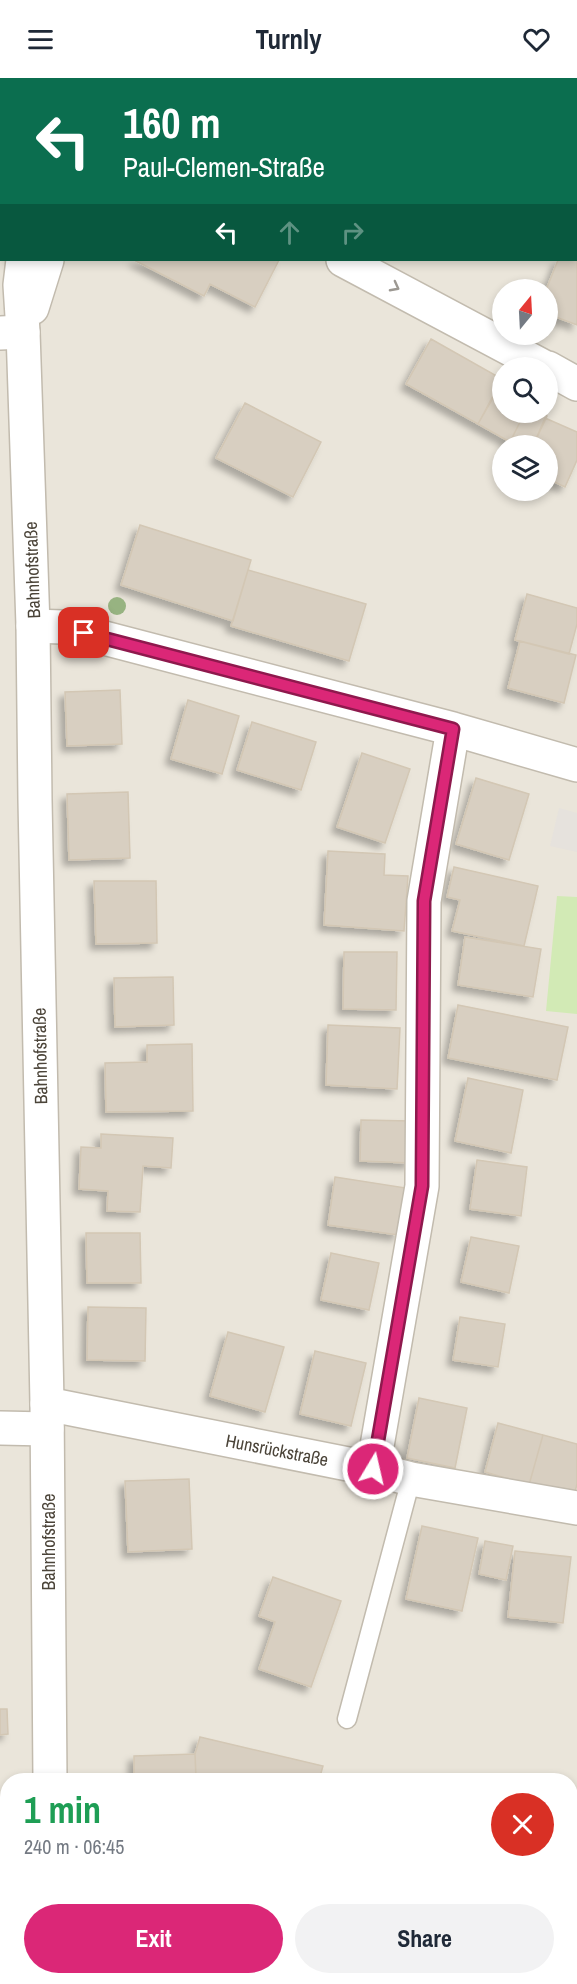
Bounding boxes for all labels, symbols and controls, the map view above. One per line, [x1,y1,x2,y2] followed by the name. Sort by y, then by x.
[255,21,322,57] text: Turnly
[24,23,57,56] icon: menu
[520,23,553,56] icon: heart
[123,95,221,151] text: 160 m
[24,102,102,180] icon: left
[123,149,325,185] text: Paul-Clemen-Straße
[210,216,243,249] icon: left
[273,216,306,249] icon: ahead
[336,216,369,249] icon: right
[492,279,558,345] north arrow
[492,279,558,501] map controls
[389,280,399,291] one-way arrow
[492,357,558,423] button: search
[492,435,558,501] button: layers
[18,521,46,619] street label: Bahnhofstraße
[58,607,109,658] pin
[67,616,100,649] icon: arrive
[27,1007,53,1105] street label: Bahnhofstraße
[223,1428,331,1472] street label: Hunsrückstraße
[341,1437,405,1501] position arrow
[36,1494,61,1590] street label: Bahnhofstraße
[24,1786,101,1834] text: 1 min
[491,1793,554,1856] button: close
[24,1833,124,1860] text: 240 m · 06:45
[24,1904,283,1973] button: Exit
[295,1904,554,1973] button: Share

